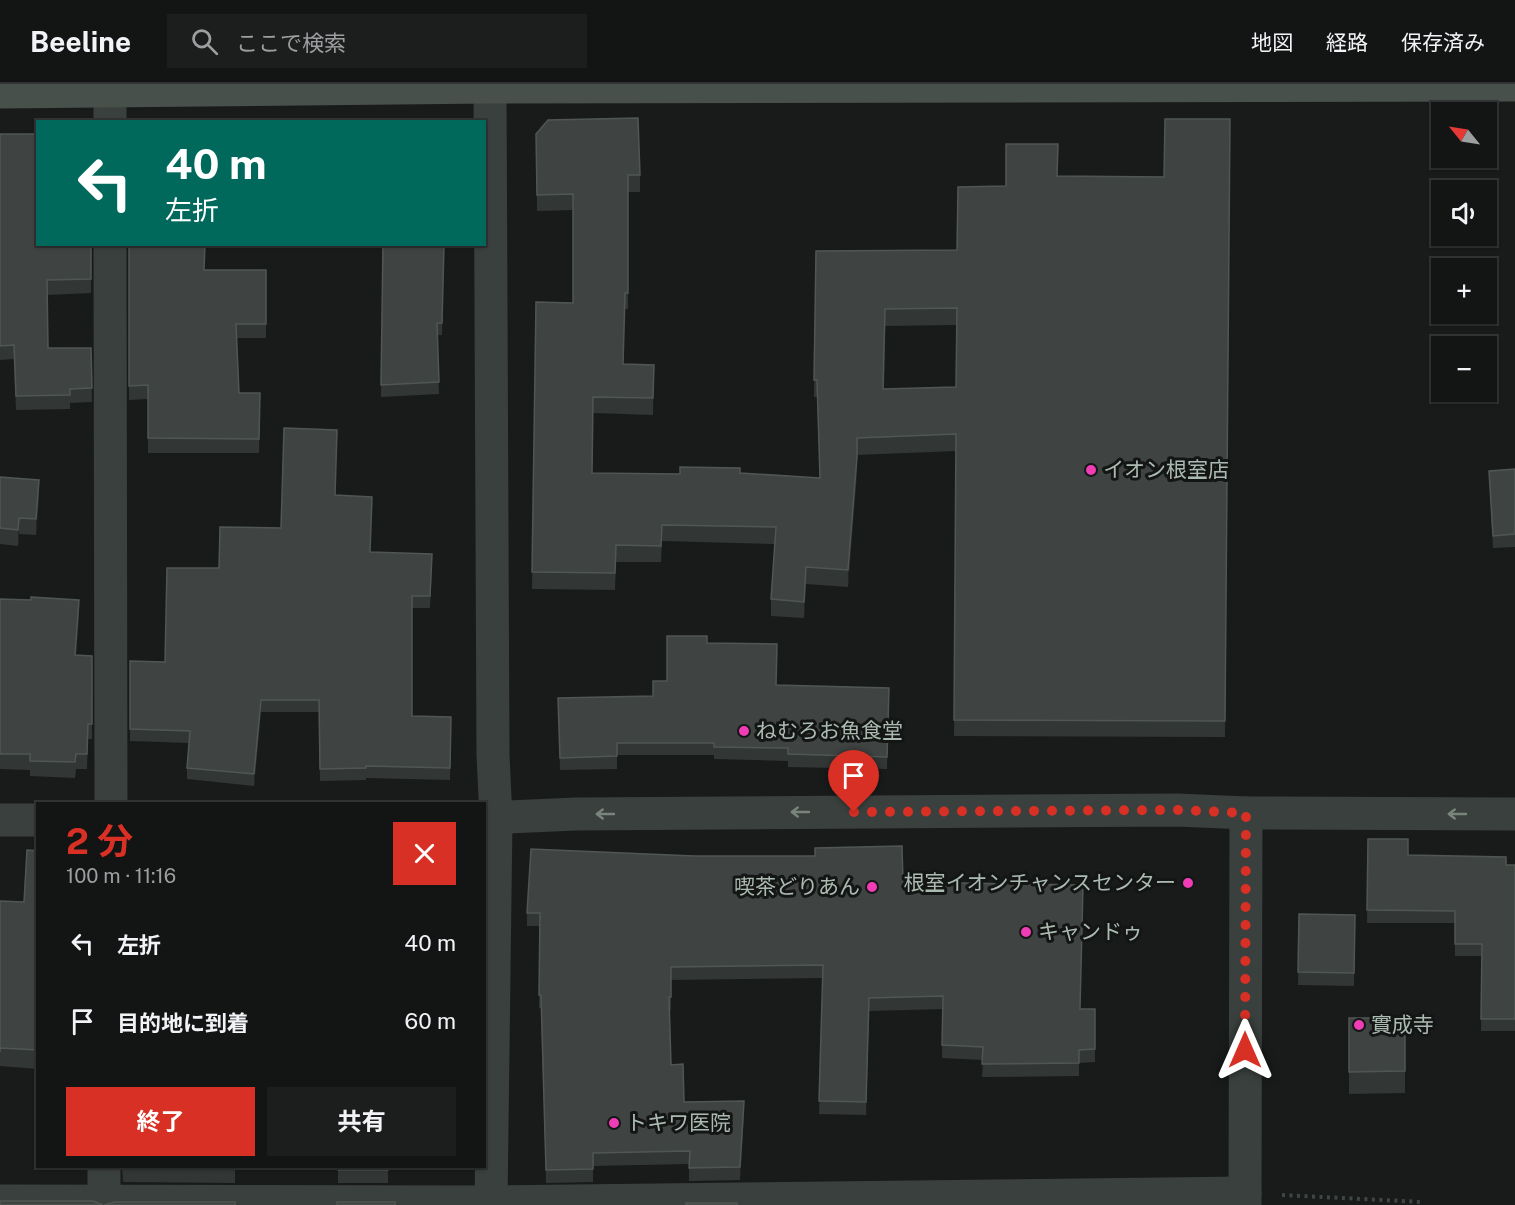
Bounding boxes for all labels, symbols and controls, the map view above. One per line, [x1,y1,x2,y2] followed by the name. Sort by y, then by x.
[167,14,587,68] search box
[30,25,131,58] text: Beeline
[188,25,221,58] icon: search
[236,30,346,56] text: ここで検索
[1251,30,1293,55] text: 地図
[1326,30,1368,55] text: 経路
[1401,30,1485,55] text: 保存済み
[1431,102,1497,168] north arrow
[1431,102,1497,402] map controls
[165,139,267,188] text: 40 m
[66,144,144,222] icon: left
[1431,180,1497,246] button: sound
[165,194,219,226] text: 左折
[1431,258,1497,324] button: +
[1431,336,1497,402] button: −
[1103,457,1229,482] place label: イオン根室店
[1084,463,1098,477] marker: イオン根室店
[756,718,903,743] place label: ねむろお魚食堂
[737,724,751,738] marker: ねむろお魚食堂
[828,750,879,812] pin
[837,759,870,792] icon: arrive
[790,806,810,818] one-way arrow
[595,808,615,820] one-way arrow
[1447,808,1467,820] one-way arrow
[66,820,133,862] text: 2 分
[393,822,456,885] button: close
[66,864,176,888] text: 100 m · 11:16
[904,870,1176,895] place label: 根室イオンチャンスセンター
[734,874,860,899] place label: 喫茶どりあん
[1181,876,1195,890] marker: 根室イオンチャンスセンター
[865,880,879,894] marker: 喫茶どりあん
[1038,919,1143,944] place label: キャンドゥ
[1019,925,1033,939] marker: キャンドゥ
[66,927,99,960] icon: left
[404,930,456,956] text: 40 m
[117,932,161,958] text: 左折
[66,1005,99,1038] icon: arrive
[405,1008,456,1034] text: 60 m
[117,1010,249,1036] text: 目的地に到着
[1371,1012,1434,1037] place label: 實成寺
[1213,1018,1277,1082] position arrow
[1352,1018,1366,1032] marker: 實成寺
[66,1087,255,1156] button: 終了
[267,1087,456,1156] button: 共有
[626,1110,731,1135] place label: トキワ医院
[607,1116,621,1130] marker: トキワ医院

